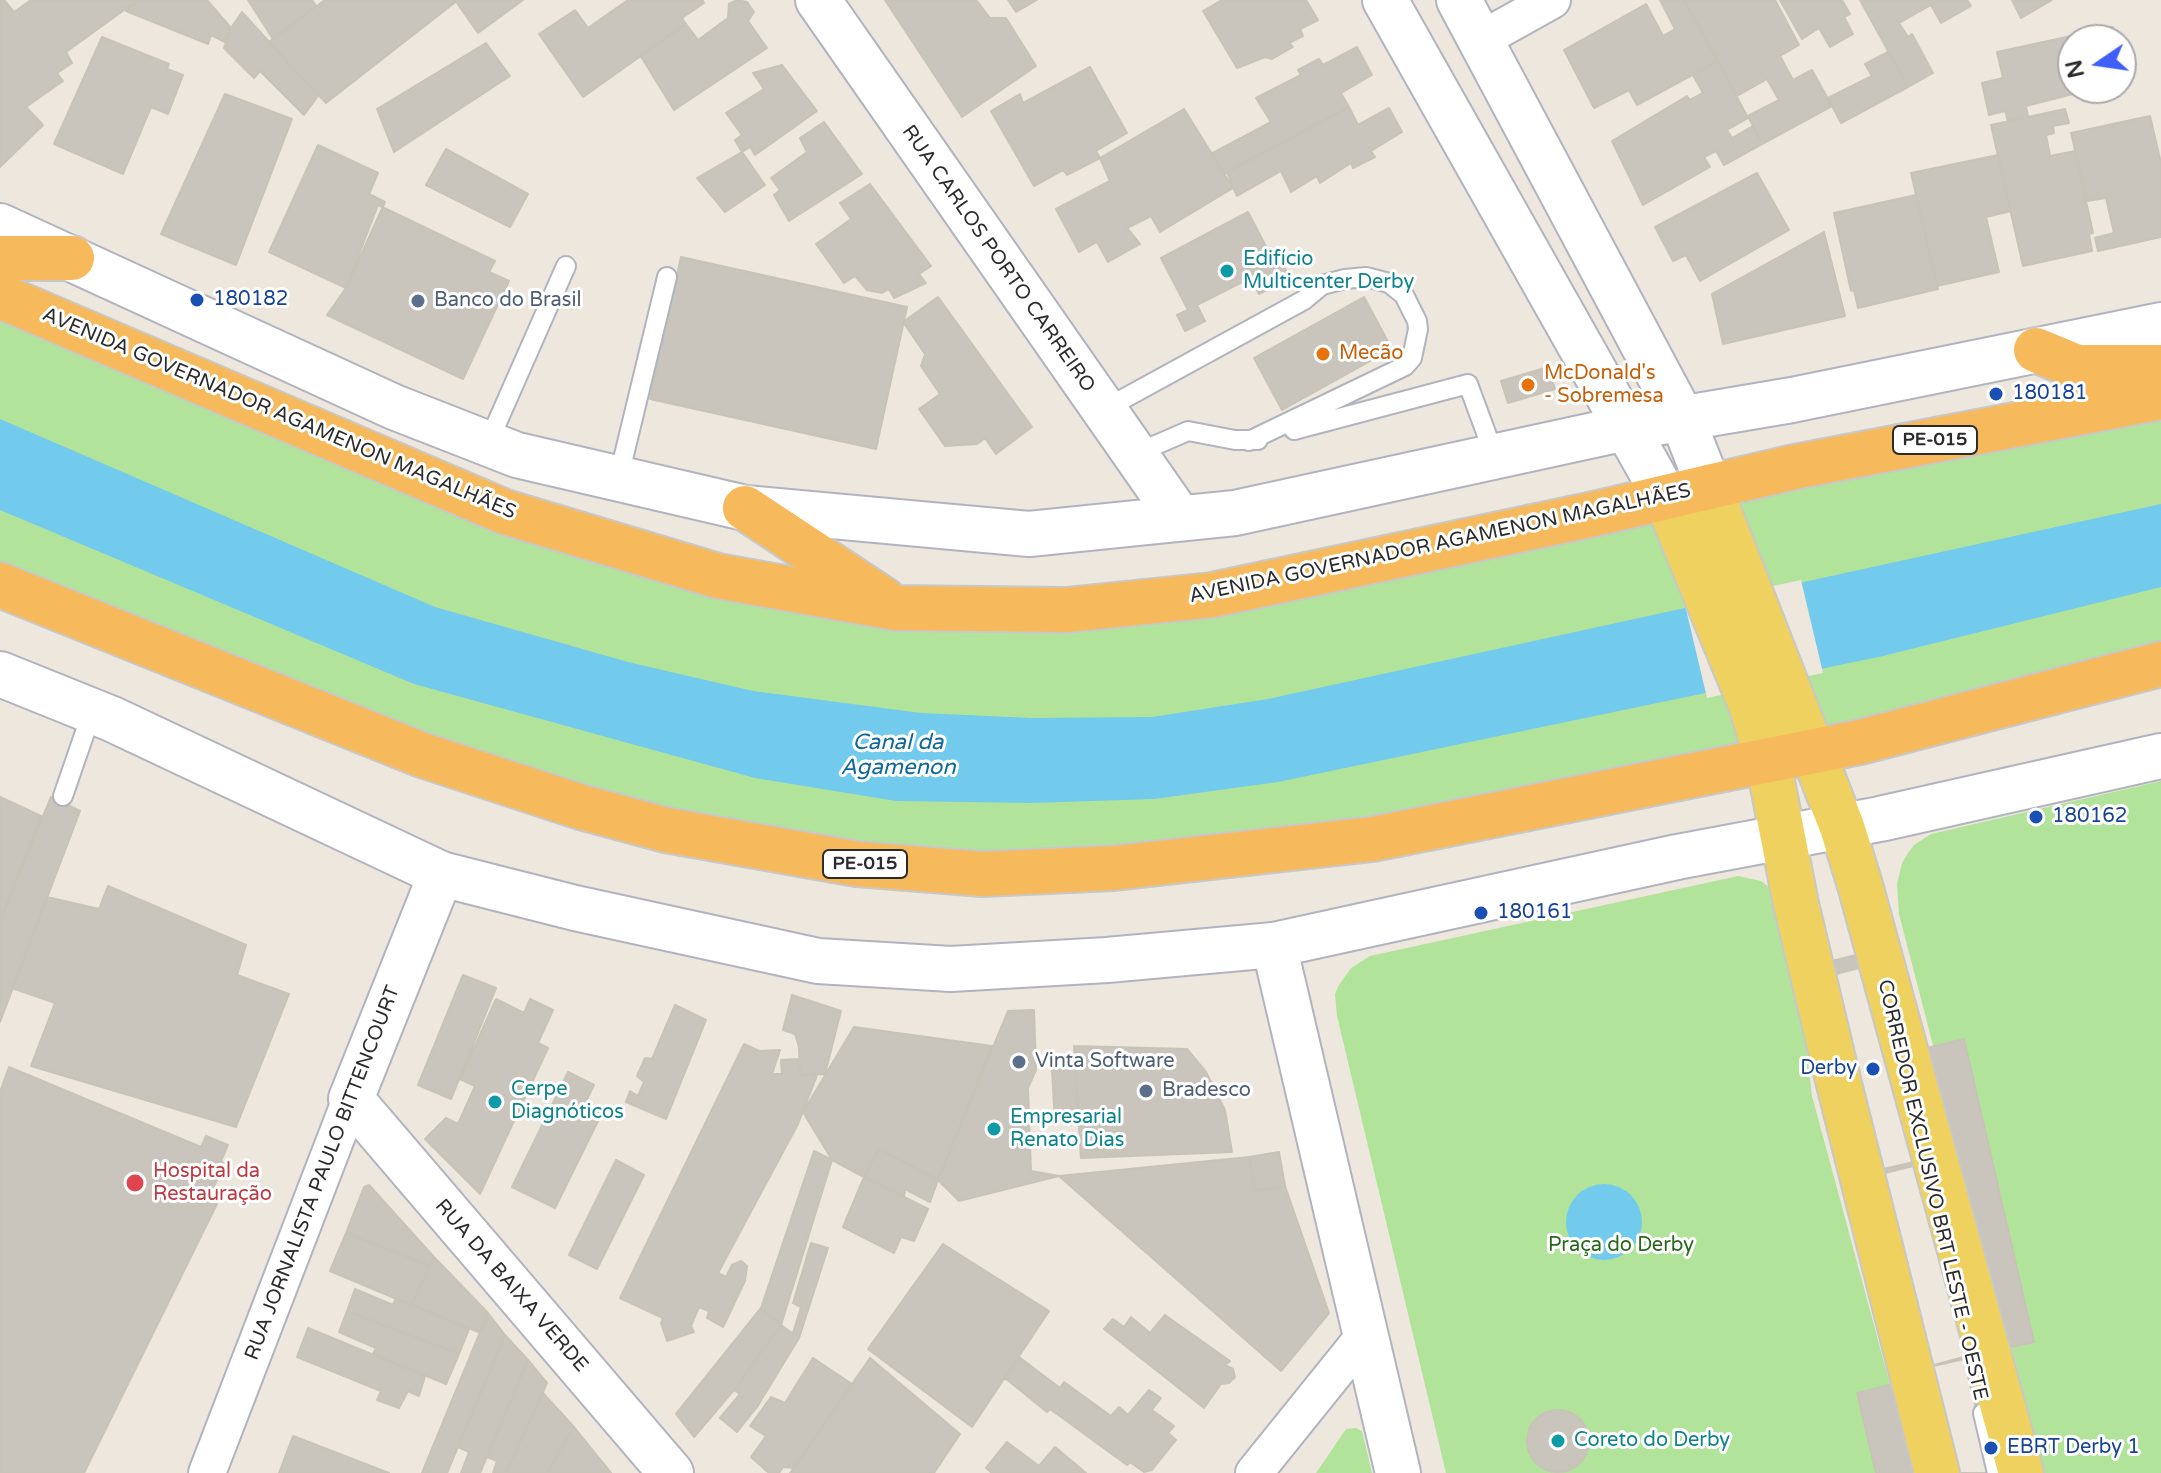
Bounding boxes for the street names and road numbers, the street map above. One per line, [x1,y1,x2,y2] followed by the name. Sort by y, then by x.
[896,121,1100,397] street label: RUA CARLOS PORTO CARREIRO
[39,303,519,525] street label: AVENIDA GOVERNADOR AGAMENON MAGALHÃES
[1893,426,1977,454] road number: PE-015
[1187,479,1693,609] street label: AVENIDA GOVERNADOR AGAMENON MAGALHÃES
[823,850,907,878] road number: PE-015
[1872,977,1992,1403] street label: CORREDOR EXCLUSIVO BRT LESTE - OESTE
[240,982,406,1364] street label: RUA JORNALISTA PAULO BITTENCOURT
[429,1195,593,1377] street label: RUA DA BAIXA VERDE

